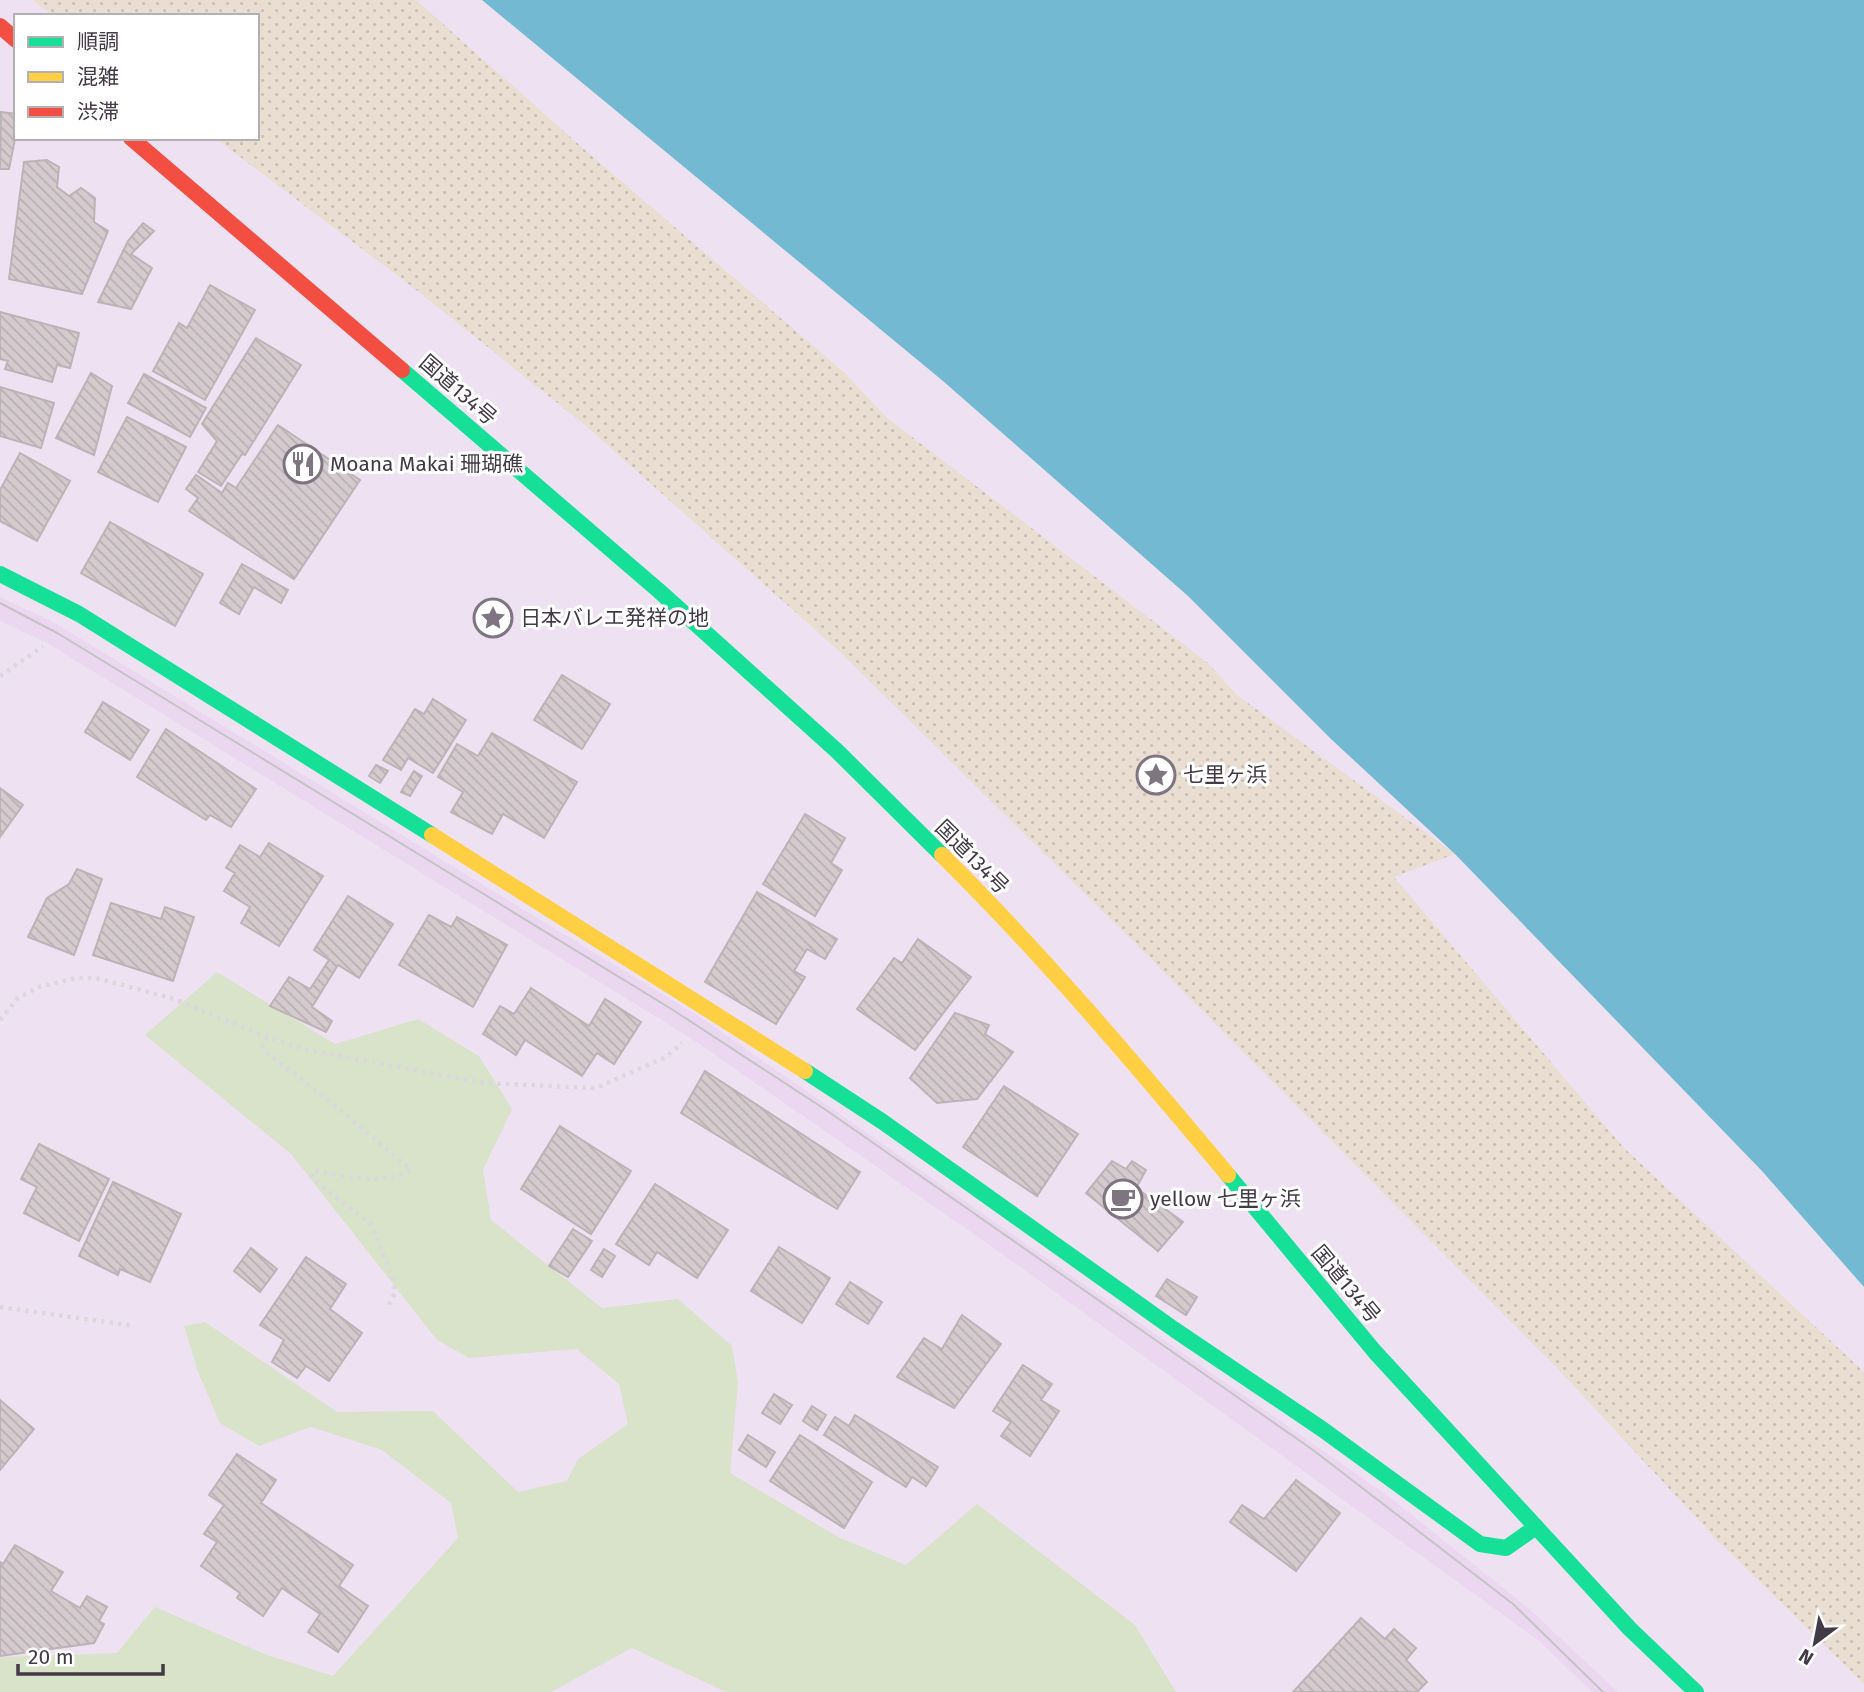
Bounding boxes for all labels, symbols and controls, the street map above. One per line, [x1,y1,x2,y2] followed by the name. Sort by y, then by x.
[14,14,259,140] legend
[77,29,119,55] text: 順調
[77,64,119,90] text: 混雑
[77,99,119,125] text: 渋滞
[414,349,502,431] street label: 国道134号
[282,443,324,485] restaurant icon: Moana Makai 珊瑚礁
[330,451,523,477] place label: Moana Makai 珊瑚礁
[472,597,514,639] place icon: 日本バレエ発祥の地
[520,605,709,631] place label: 日本バレエ発祥の地
[1135,754,1177,796] place icon: 七里ヶ浜
[1183,762,1267,788] place label: 七里ヶ浜
[930,815,1014,899] street label: 国道134号
[1102,1178,1144,1220] cafe icon: yellow 七里ヶ浜
[1150,1186,1301,1212] place label: yellow 七里ヶ浜
[1306,1240,1386,1328] street label: 国道134号
[1780,1608,1850,1678] north arrow
[18,1632,163,1676] scale bar
[28,1644,74,1670] text: 20 m
[1795,1644,1818,1670] text: N

